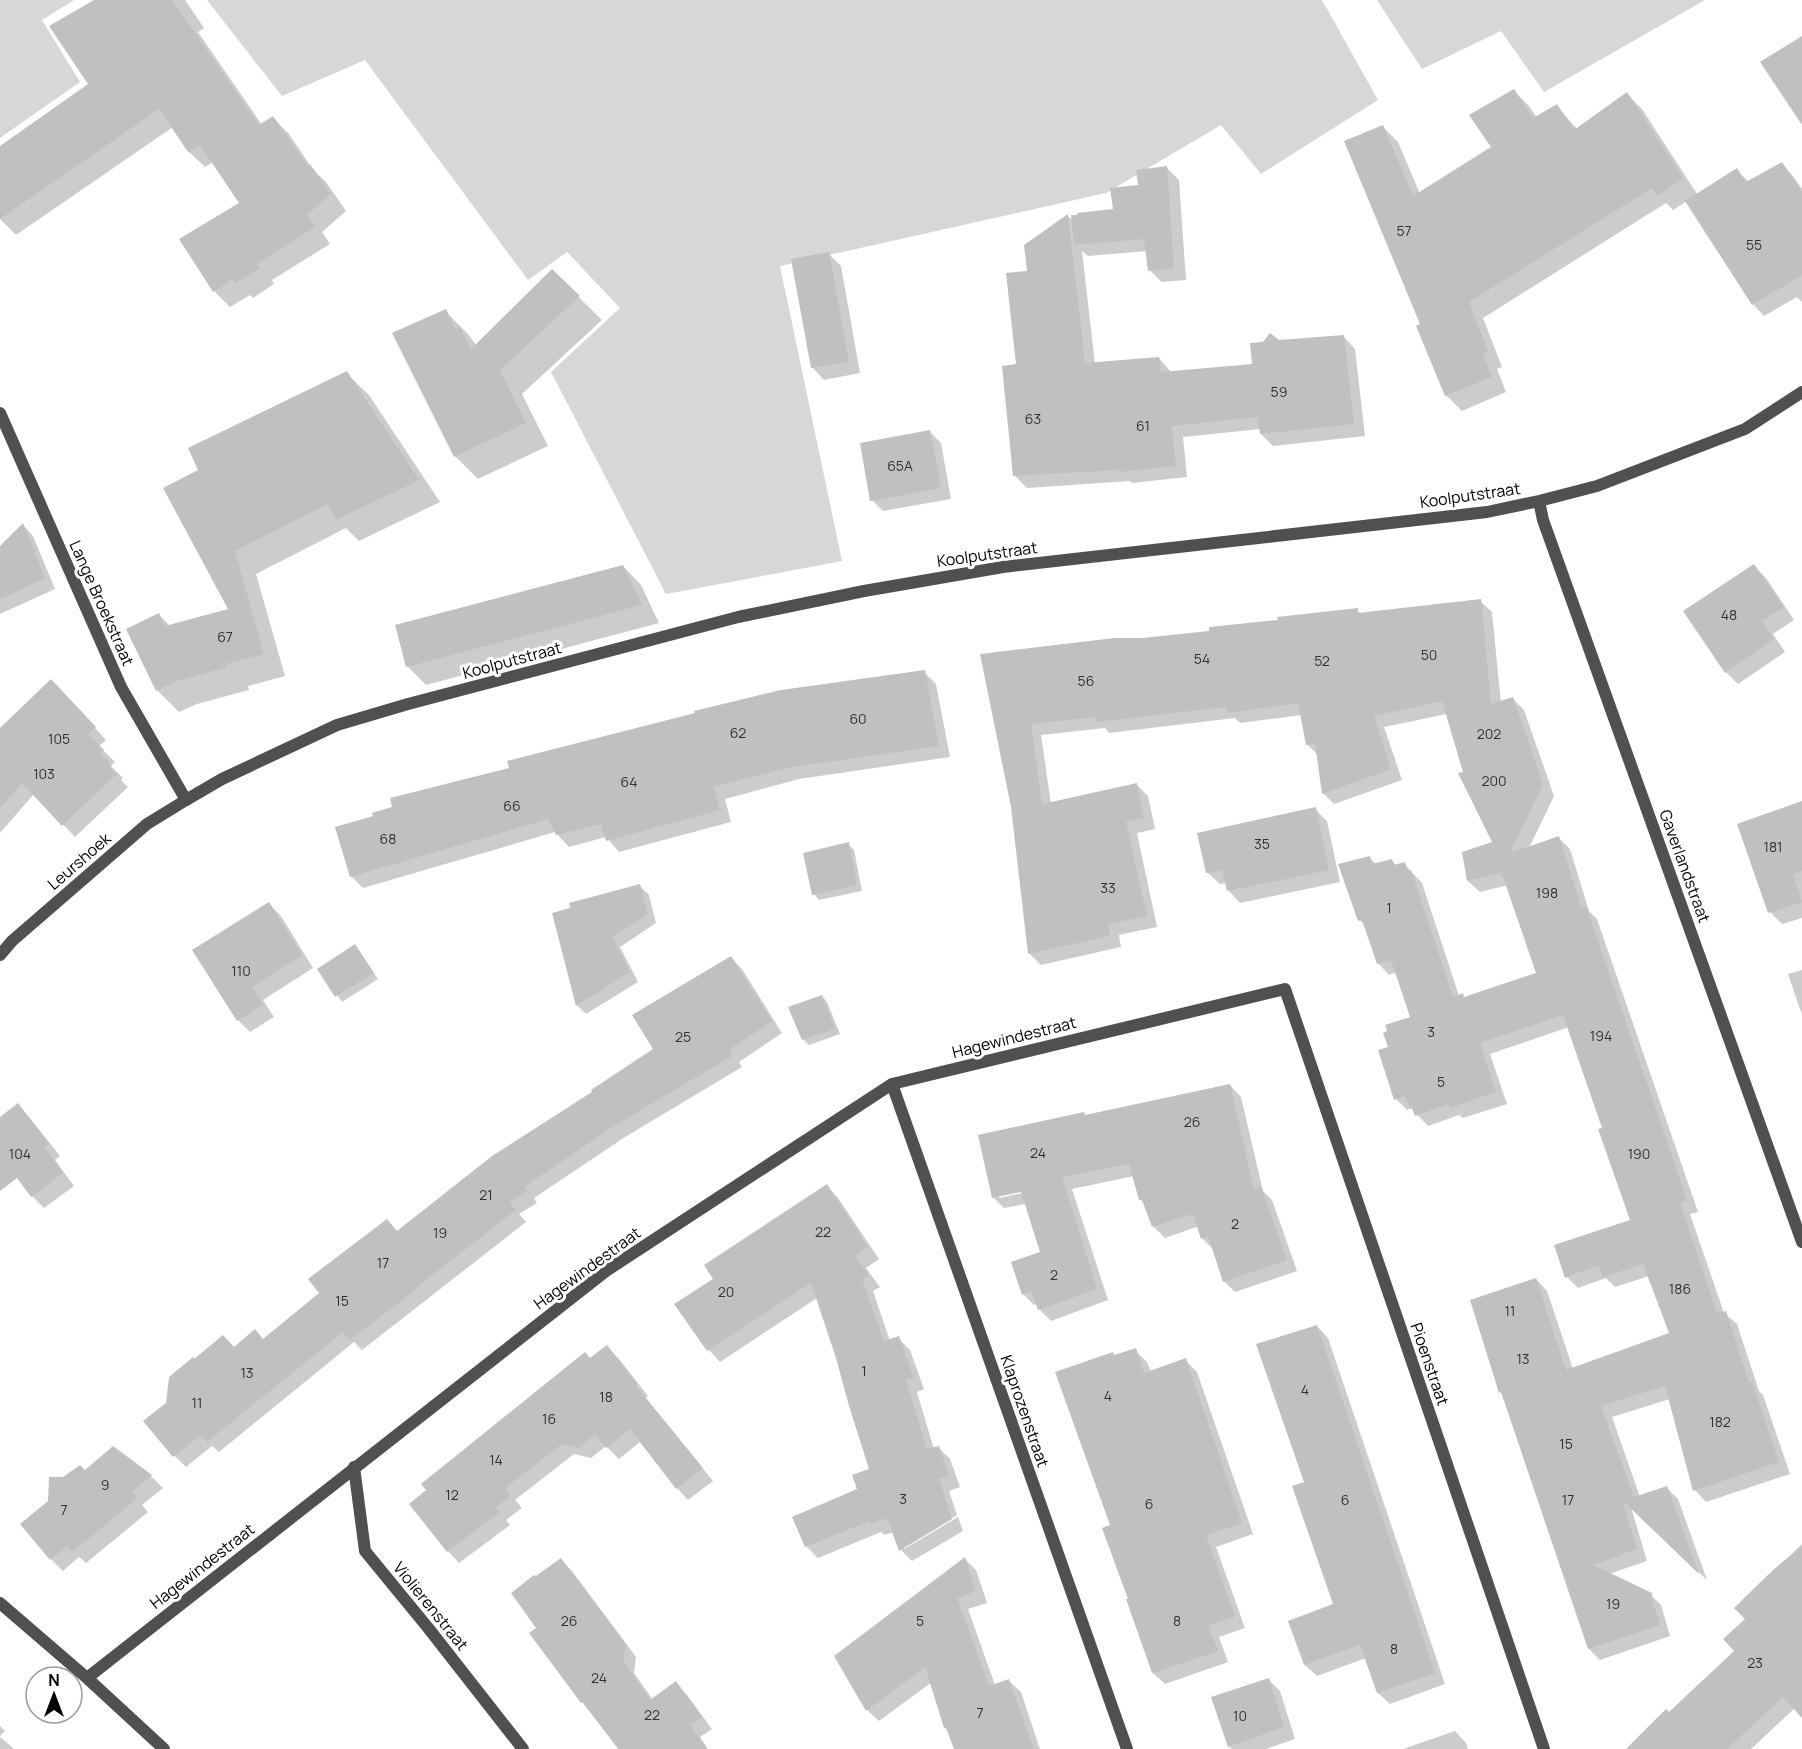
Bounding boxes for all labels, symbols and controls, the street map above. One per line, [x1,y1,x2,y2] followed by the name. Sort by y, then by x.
[1396,221,1412,240] house number: 57
[1746,235,1762,254] house number: 55
[1271,382,1287,401] house number: 59
[1025,409,1041,428] house number: 63
[1136,416,1150,435] house number: 61
[887,456,913,475] house number: 65A
[1418,477,1522,513] street label: Koolputstraat
[935,536,1039,572] street label: Koolputstraat
[64,537,140,669] street label: Lange Broekstraat
[1721,605,1737,624] house number: 48
[217,627,233,646] house number: 67
[460,636,564,684] street label: Koolputstraat
[1421,645,1437,664] house number: 50
[1194,649,1210,668] house number: 54
[1314,651,1330,670] house number: 52
[1078,671,1094,690] house number: 56
[849,709,867,728] house number: 60
[730,723,746,742] house number: 62
[1477,724,1501,743] house number: 202
[48,729,70,748] house number: 105
[33,764,55,783] house number: 103
[1481,771,1507,790] house number: 200
[621,772,637,791] house number: 64
[503,796,521,815] house number: 66
[1654,806,1716,926] street label: Gaverlandstraat
[43,827,116,895] street label: Leurshoek
[380,829,396,848] house number: 68
[1254,834,1270,853] house number: 35
[1763,837,1783,856] house number: 181
[1100,878,1116,897] house number: 33
[1536,883,1558,902] house number: 198
[1386,898,1392,917] house number: 1
[231,961,251,980] house number: 110
[950,1011,1078,1063] street label: Hagewindestraat
[1427,1022,1435,1041] house number: 3
[1590,1026,1612,1045] house number: 194
[675,1027,691,1046] house number: 25
[1437,1072,1445,1091] house number: 5
[1184,1112,1200,1131] house number: 26
[1030,1143,1046,1162] house number: 24
[9,1144,31,1163] house number: 104
[1628,1144,1650,1163] house number: 190
[479,1185,493,1204] house number: 21
[1231,1214,1239,1233] house number: 2
[529,1222,645,1314] street label: Hagewindestraat
[815,1222,831,1241] house number: 22
[433,1223,447,1242] house number: 19
[377,1253,389,1272] house number: 17
[1050,1265,1058,1284] house number: 2
[1669,1279,1691,1298] house number: 186
[718,1282,734,1301] house number: 20
[335,1291,349,1310] house number: 15
[1505,1301,1515,1320] house number: 11
[1406,1320,1454,1408] street label: Pioenstraat
[1516,1349,1530,1368] house number: 13
[996,1352,1054,1470] street label: Klaprozenstraat
[861,1361,867,1380] house number: 1
[240,1363,254,1382] house number: 13
[1301,1380,1309,1399] house number: 4
[1104,1386,1112,1405] house number: 4
[599,1387,613,1406] house number: 18
[192,1393,202,1412] house number: 11
[542,1409,556,1428] house number: 16
[1709,1412,1731,1431] house number: 182
[1559,1434,1573,1453] house number: 15
[489,1450,503,1469] house number: 14
[101,1475,109,1494] house number: 9
[445,1485,459,1504] house number: 12
[899,1489,907,1508] house number: 3
[1341,1490,1349,1509] house number: 6
[1562,1490,1574,1509] house number: 17
[1145,1494,1153,1513] house number: 6
[60,1500,68,1519] house number: 7
[145,1518,259,1614] street label: Hagewindestraat
[388,1557,474,1655] street label: Violierenstraat
[1606,1594,1620,1613] house number: 19
[561,1611,577,1630] house number: 26
[916,1611,924,1630] house number: 5
[1173,1611,1181,1630] house number: 8
[1390,1639,1398,1658] house number: 8
[1747,1653,1763,1672] house number: 23
[24,1665,84,1725] north arrow
[591,1668,607,1687] house number: 24
[48,1669,60,1691] text: N
[976,1703,984,1722] house number: 7
[644,1705,660,1724] house number: 22
[1233,1706,1247,1725] house number: 10

